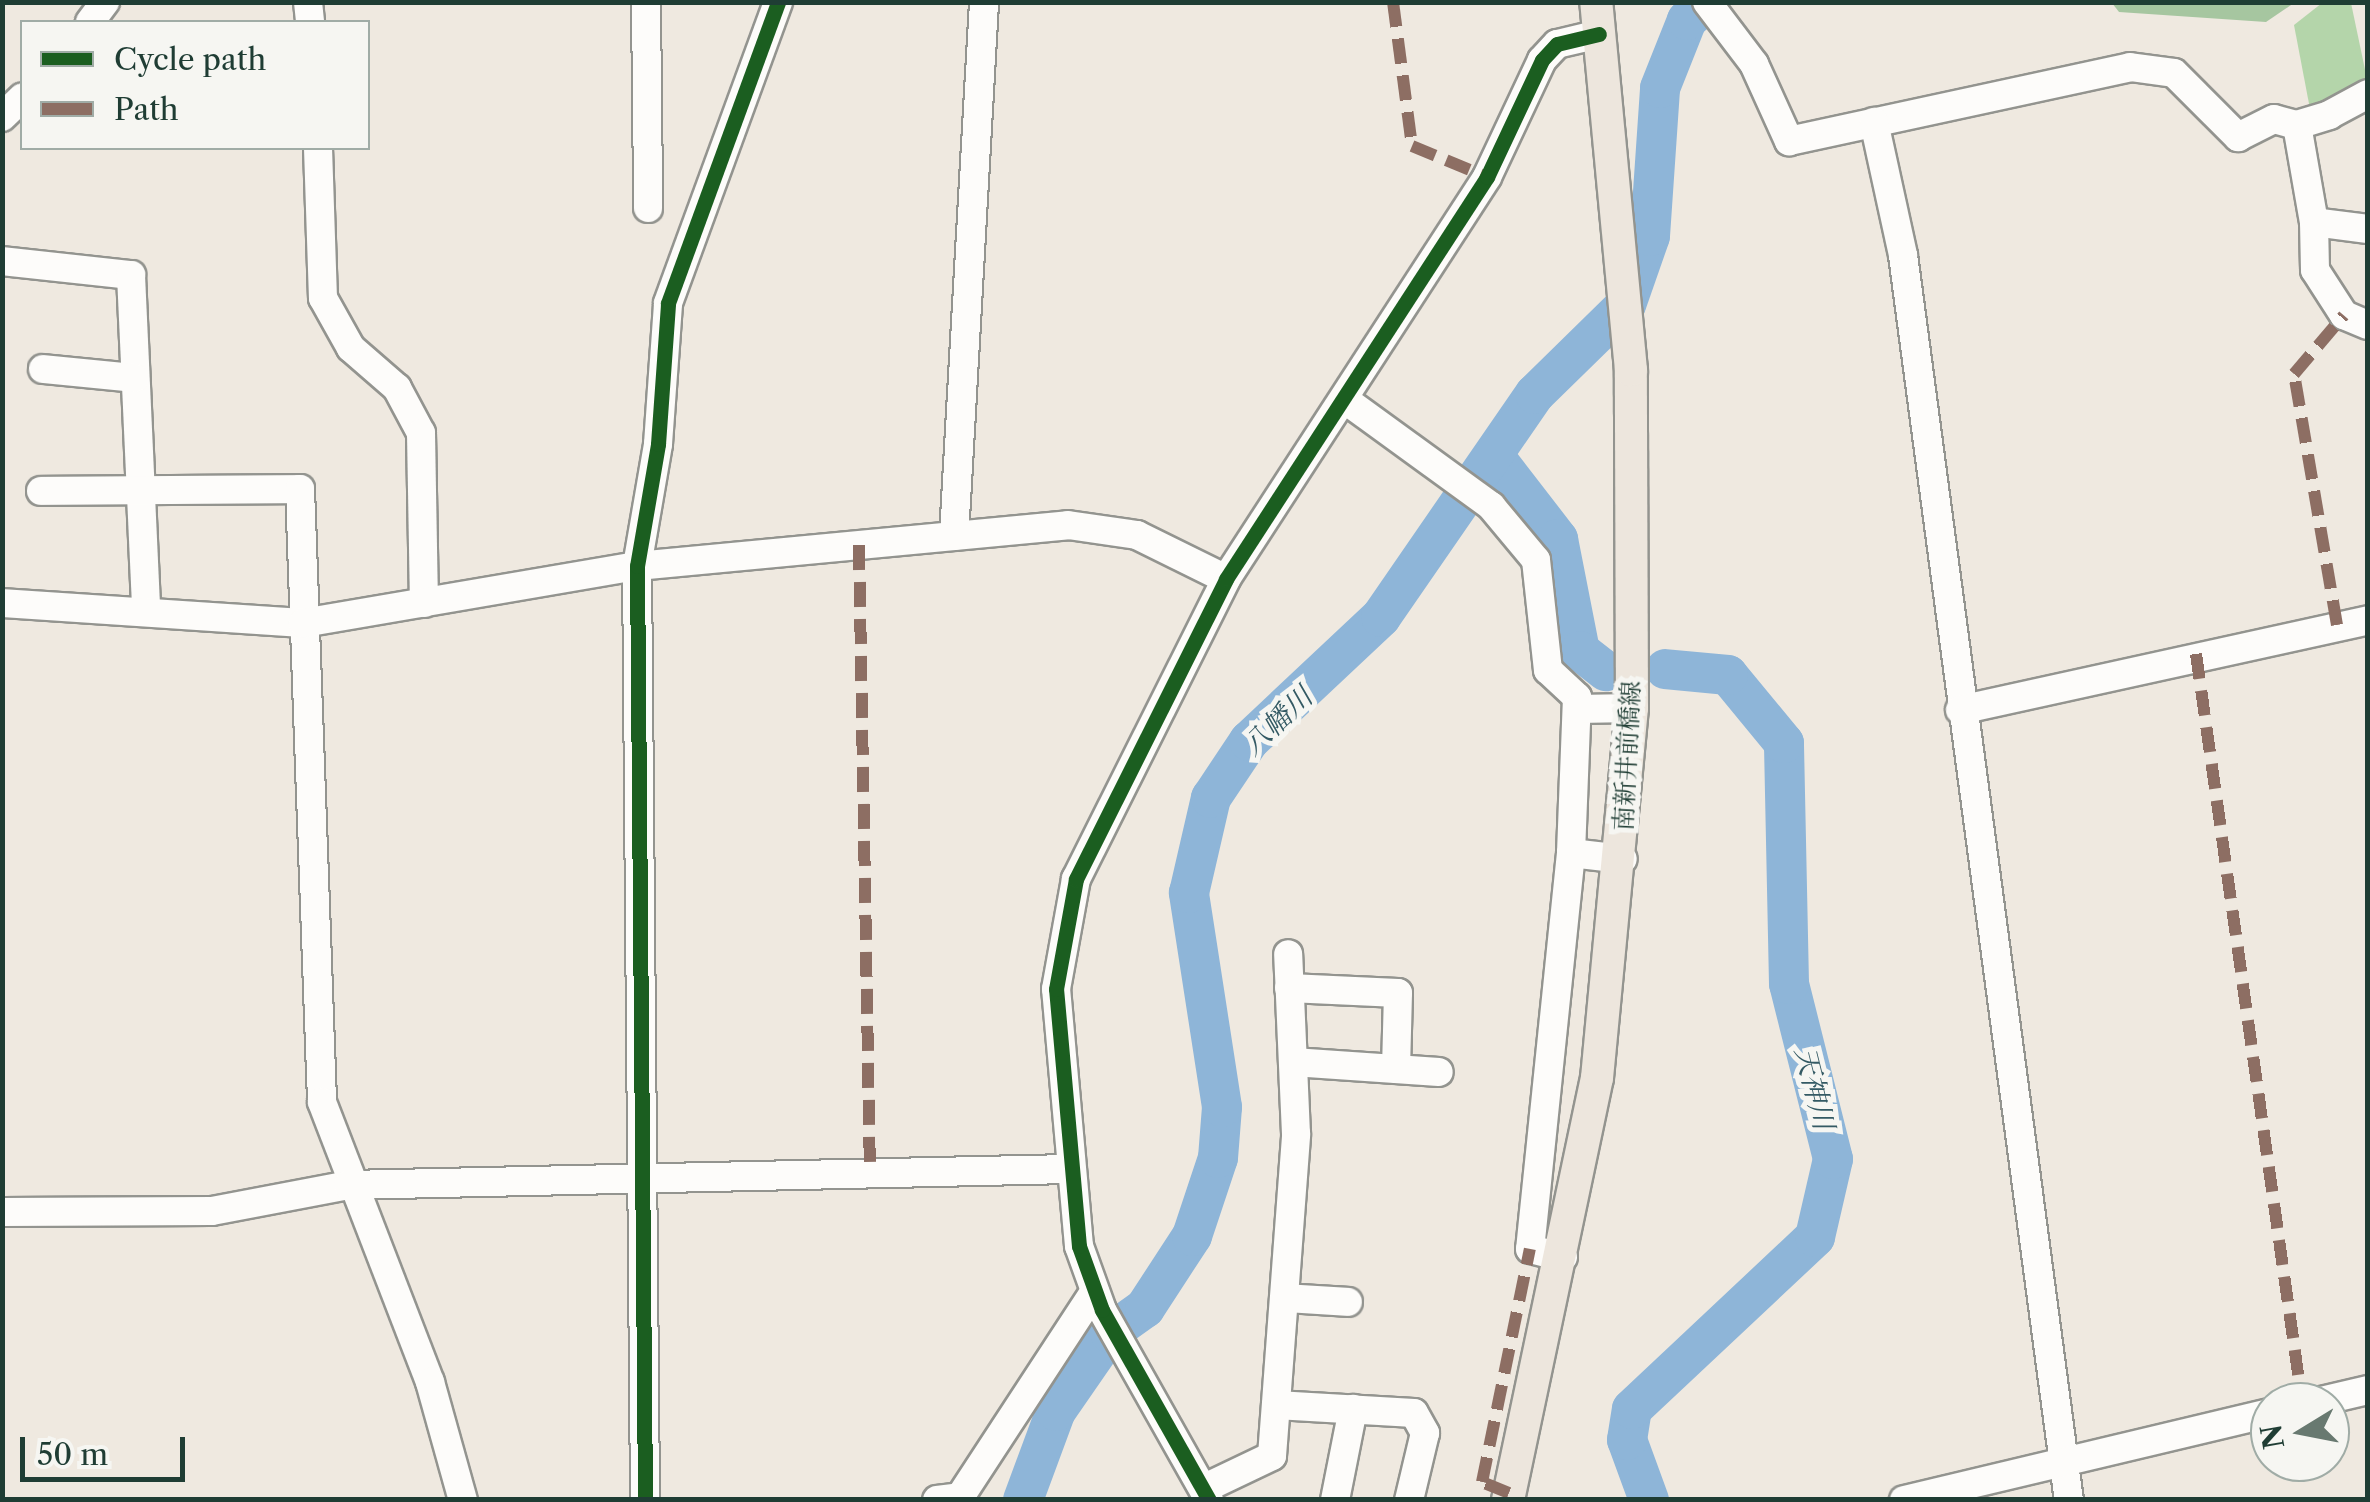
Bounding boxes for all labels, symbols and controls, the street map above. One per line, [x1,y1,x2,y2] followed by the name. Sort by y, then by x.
[20,20,370,150] legend
[114,41,266,78] text: Cycle path
[114,91,179,128] text: Path
[1235,680,1319,762] water label: 八幡川
[1609,680,1647,832] street label: 南新井前橋線
[1789,1043,1841,1133] water label: 天神川
[2250,1382,2350,1482] north arrow
[25,1417,190,1479] scale bar
[2254,1422,2291,1452] text: N
[37,1436,108,1473] text: 50 m

